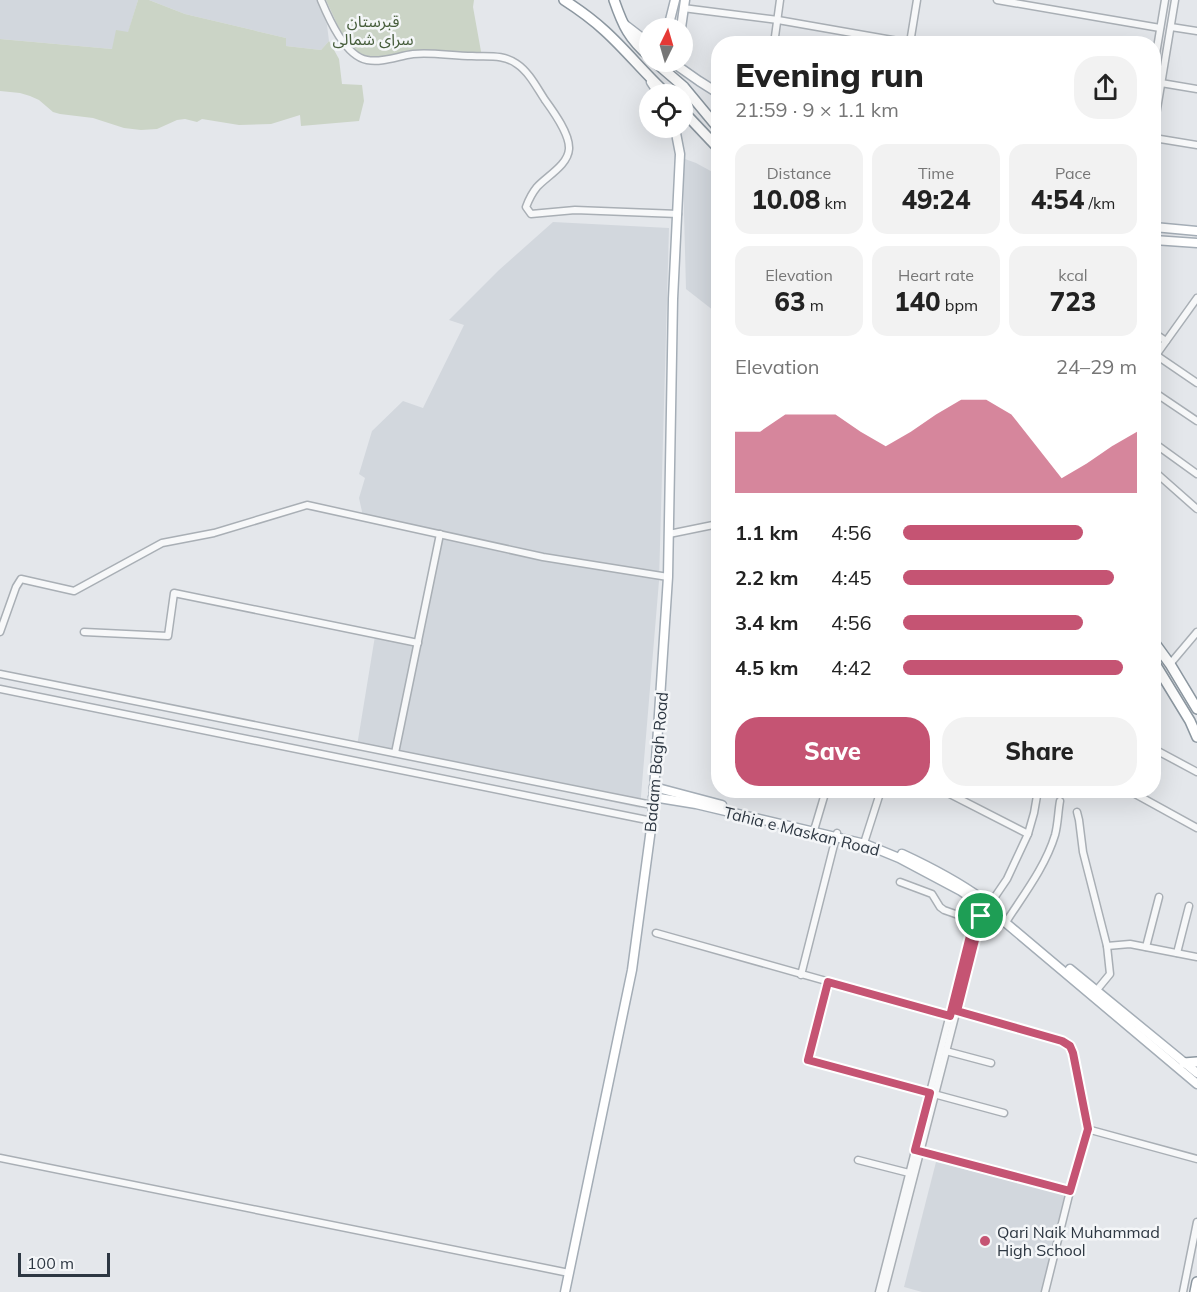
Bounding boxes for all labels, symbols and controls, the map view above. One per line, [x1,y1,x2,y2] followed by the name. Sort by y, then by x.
[332,11,414,49] park label: قبرستان سرای شمالی
[639,18,693,72] north arrow
[639,18,693,138] map controls
[735,54,924,95] text: Evening run
[1074,56,1137,119] button: share
[639,84,693,138] button: locate
[735,97,899,122] text: 21:59 · 9 × 1.1 km
[767,163,831,183] text: Distance
[918,163,954,183] text: Time
[1055,163,1091,183] text: Pace
[751,183,820,216] text: 10.08
[901,183,971,216] text: 49:24
[1031,183,1084,216] text: 4:54
[820,193,847,213] text: km
[1084,193,1115,213] text: /km
[765,265,833,285] text: Elevation
[898,265,974,285] text: Heart rate
[1058,265,1088,285] text: kcal
[774,285,805,318] text: 63
[894,285,941,318] text: 140
[1050,285,1096,318] text: 723
[805,295,824,315] text: m
[941,295,978,315] text: bpm
[735,354,820,379] text: Elevation
[1056,354,1137,379] text: 24–29 m
[735,520,798,545] text: 1.1 km
[831,520,872,545] text: 4:56
[735,565,798,590] text: 2.2 km
[831,565,872,590] text: 4:45
[735,610,798,635] text: 3.4 km
[831,610,872,635] text: 4:56
[735,655,798,680] text: 4.5 km
[831,655,872,680] text: 4:42
[640,691,672,833] street label: Badam Bagh Road
[735,717,930,786] button: Save
[942,717,1137,786] button: Share
[722,802,882,860] street label: Tahia e Maskan Road
[955,890,1006,941] pin
[964,899,997,932] icon: arrive
[997,1222,1160,1260] place label: Qari Naik Muhammad High School
[978,1234,992,1248] marker: Qari Naik Muhammad High School
[18,1250,110,1278] scale bar
[27,1253,74,1273] text: 100 m

